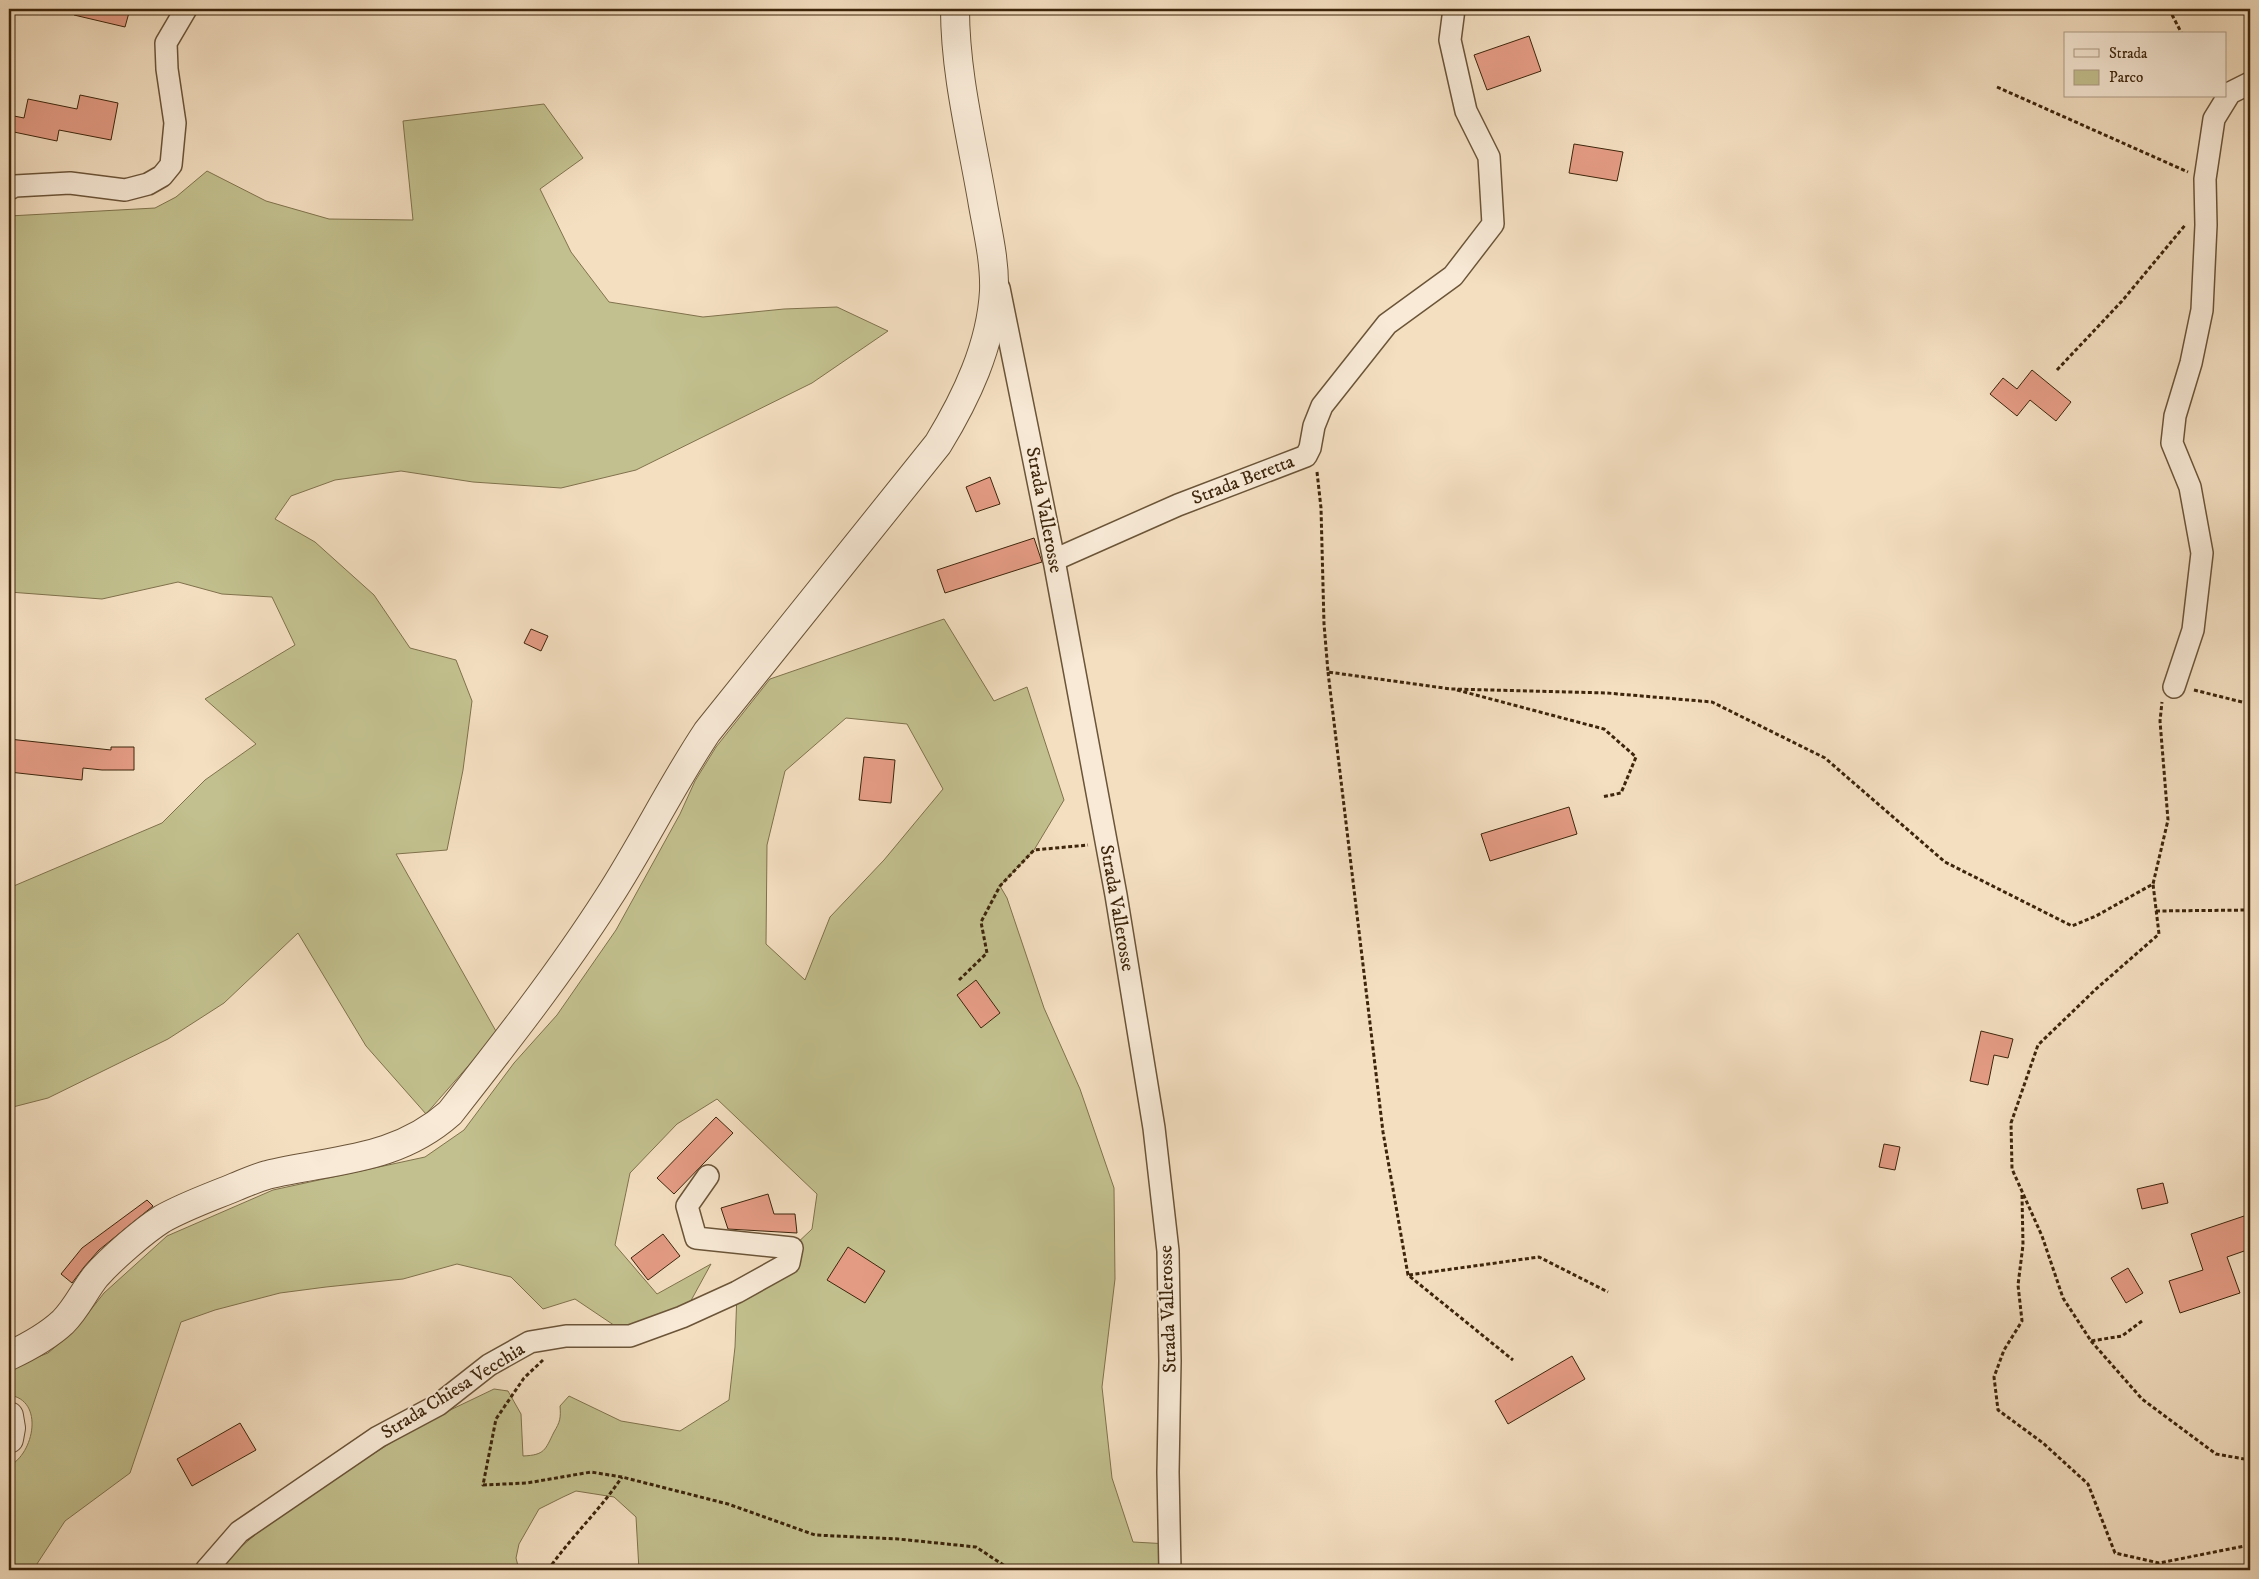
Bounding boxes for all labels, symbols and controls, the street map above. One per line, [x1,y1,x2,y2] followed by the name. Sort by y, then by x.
[2064,32,2226,98] legend
[2109,44,2148,63] text: Strada
[2109,68,2143,87] text: Parco
[1021,445,1068,575] street label: Strada Vallerosse
[1189,450,1297,510] street label: Strada Beretta
[1095,843,1139,973] street label: Strada Vallerosse
[1154,1245,1182,1373] street label: Strada Vallerosse
[377,1338,529,1444] street label: Strada Chiesa Vecchia

